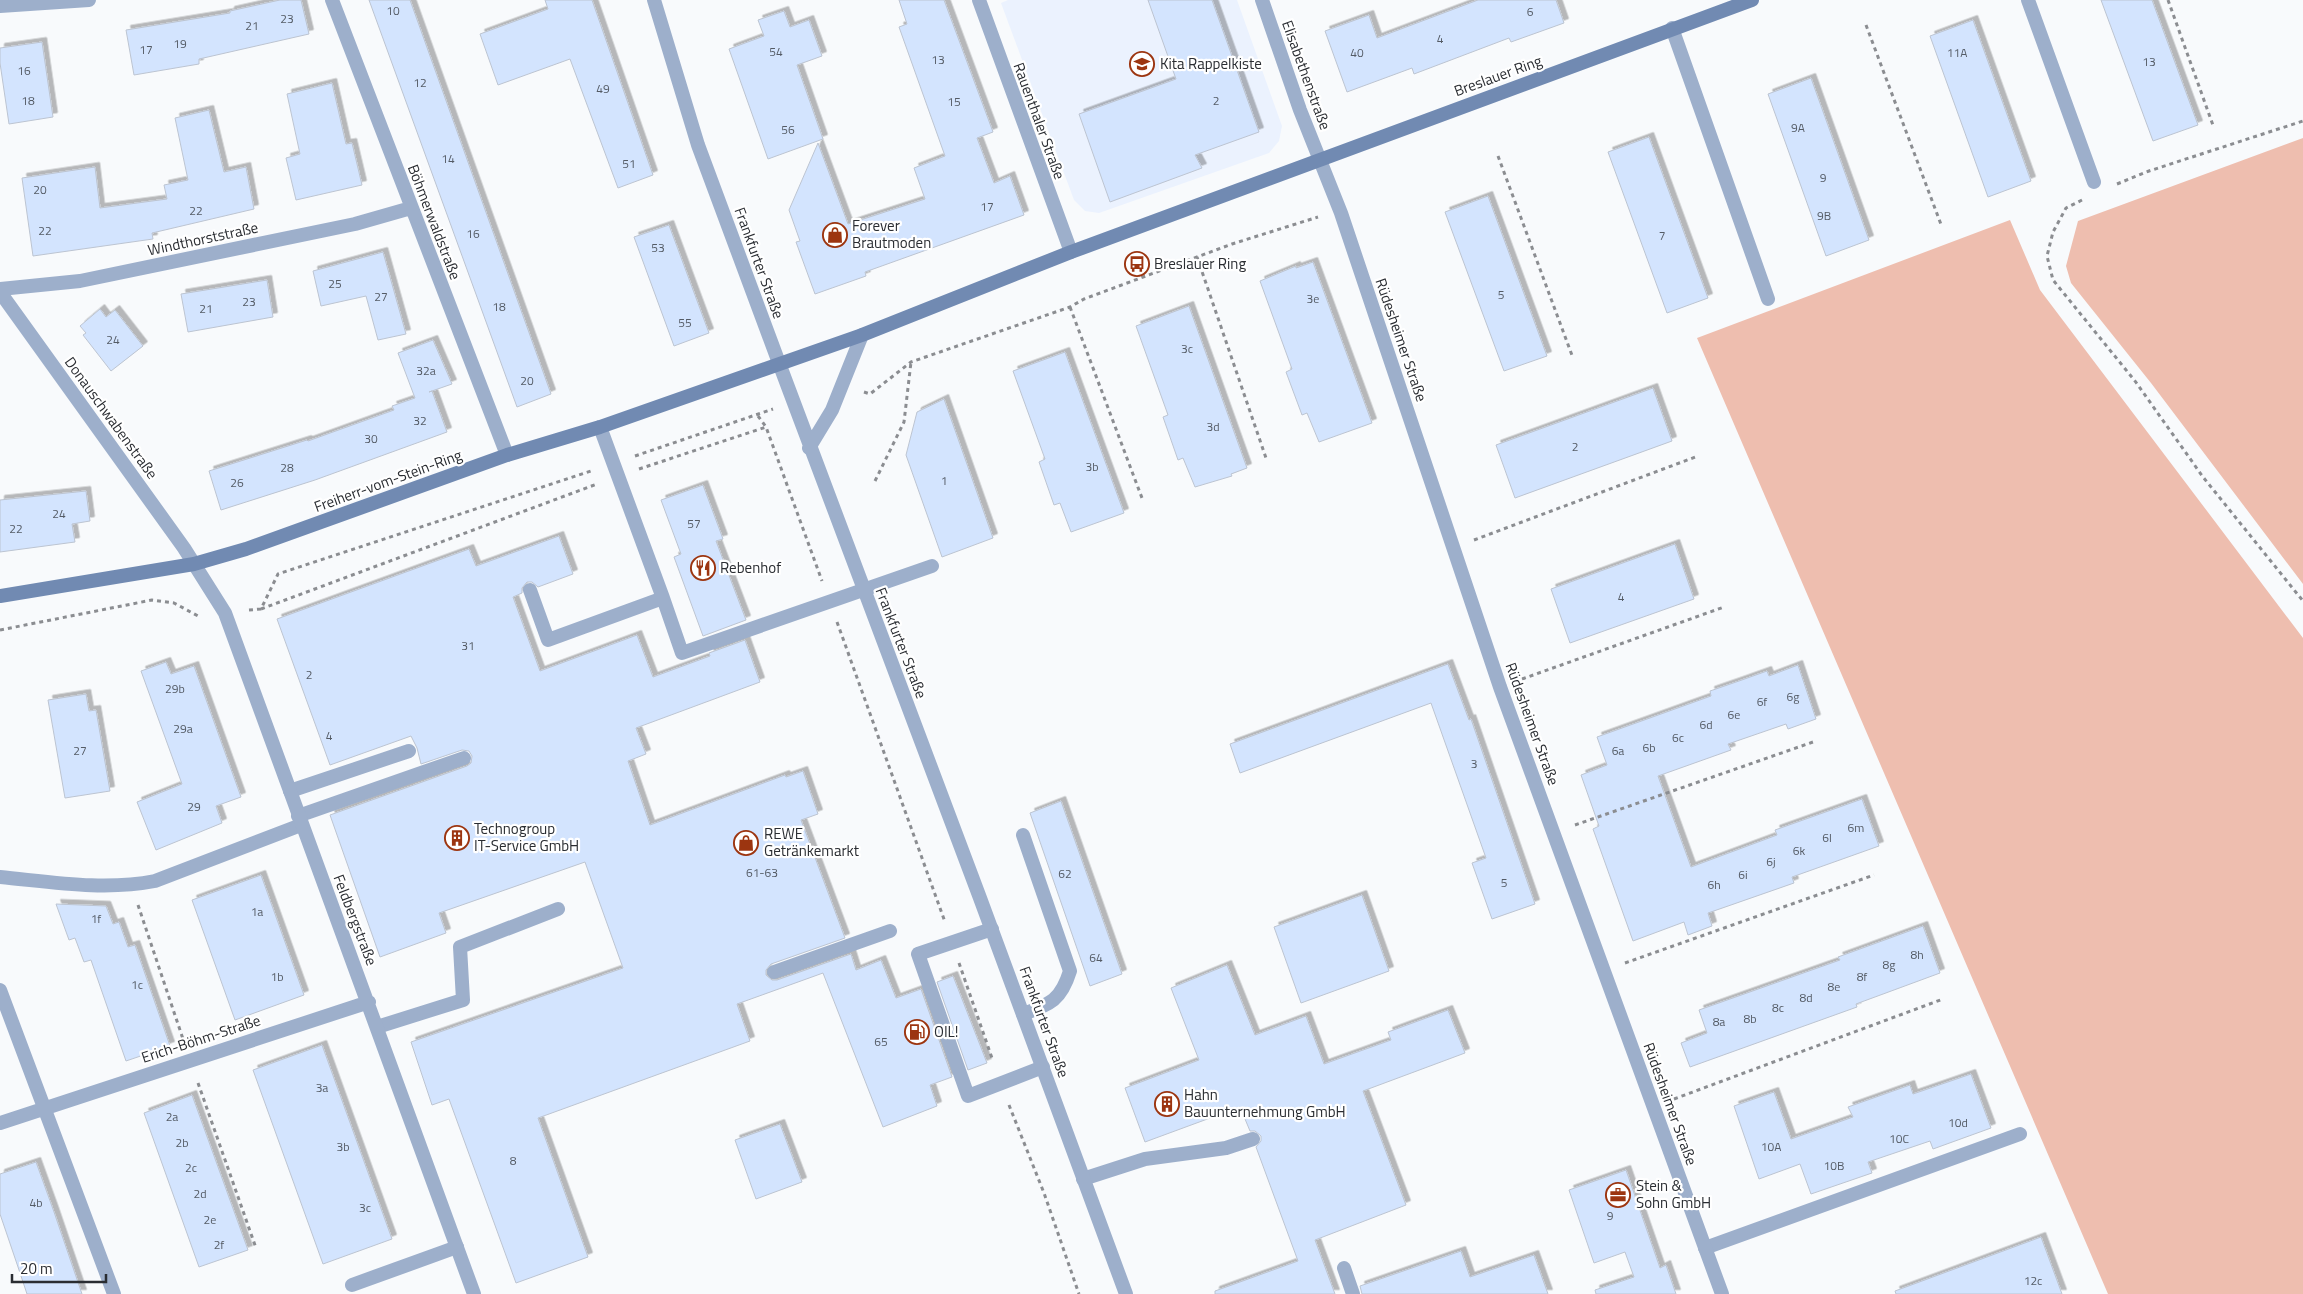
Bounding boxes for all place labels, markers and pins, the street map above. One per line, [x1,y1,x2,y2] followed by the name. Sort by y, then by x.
[1129,51,1155,77] school or university icon: Kita Rappelkiste
[1160,52,1262,75] place label: Kita Rappelkiste
[852,214,931,254] place label: Forever Brautmoden
[822,222,848,248] shop icon: Forever Brautmoden
[1124,251,1150,277] bus stop icon: Breslauer Ring
[1154,252,1246,275] place label: Breslauer Ring
[690,555,716,581] restaurant icon: Rebenhof
[720,556,781,579] place label: Rebenhof
[474,817,579,857] place label: Technogroup IT-Service GmbH
[764,822,860,862] place label: REWE Getränkemarkt
[444,825,470,851] building icon: Technogroup IT-Service GmbH
[733,830,759,856] shop icon: REWE Getränkemarkt
[904,1019,930,1045] fuel station icon: OIL!
[934,1020,958,1043] place label: OIL!
[1184,1083,1346,1123] place label: Hahn Bauunternehmung GmbH
[1154,1091,1180,1117] building icon: Hahn Bauunternehmung GmbH
[1636,1174,1711,1214] place label: Stein & Sohn GmbH
[1605,1182,1631,1208] office icon: Stein & Sohn GmbH

